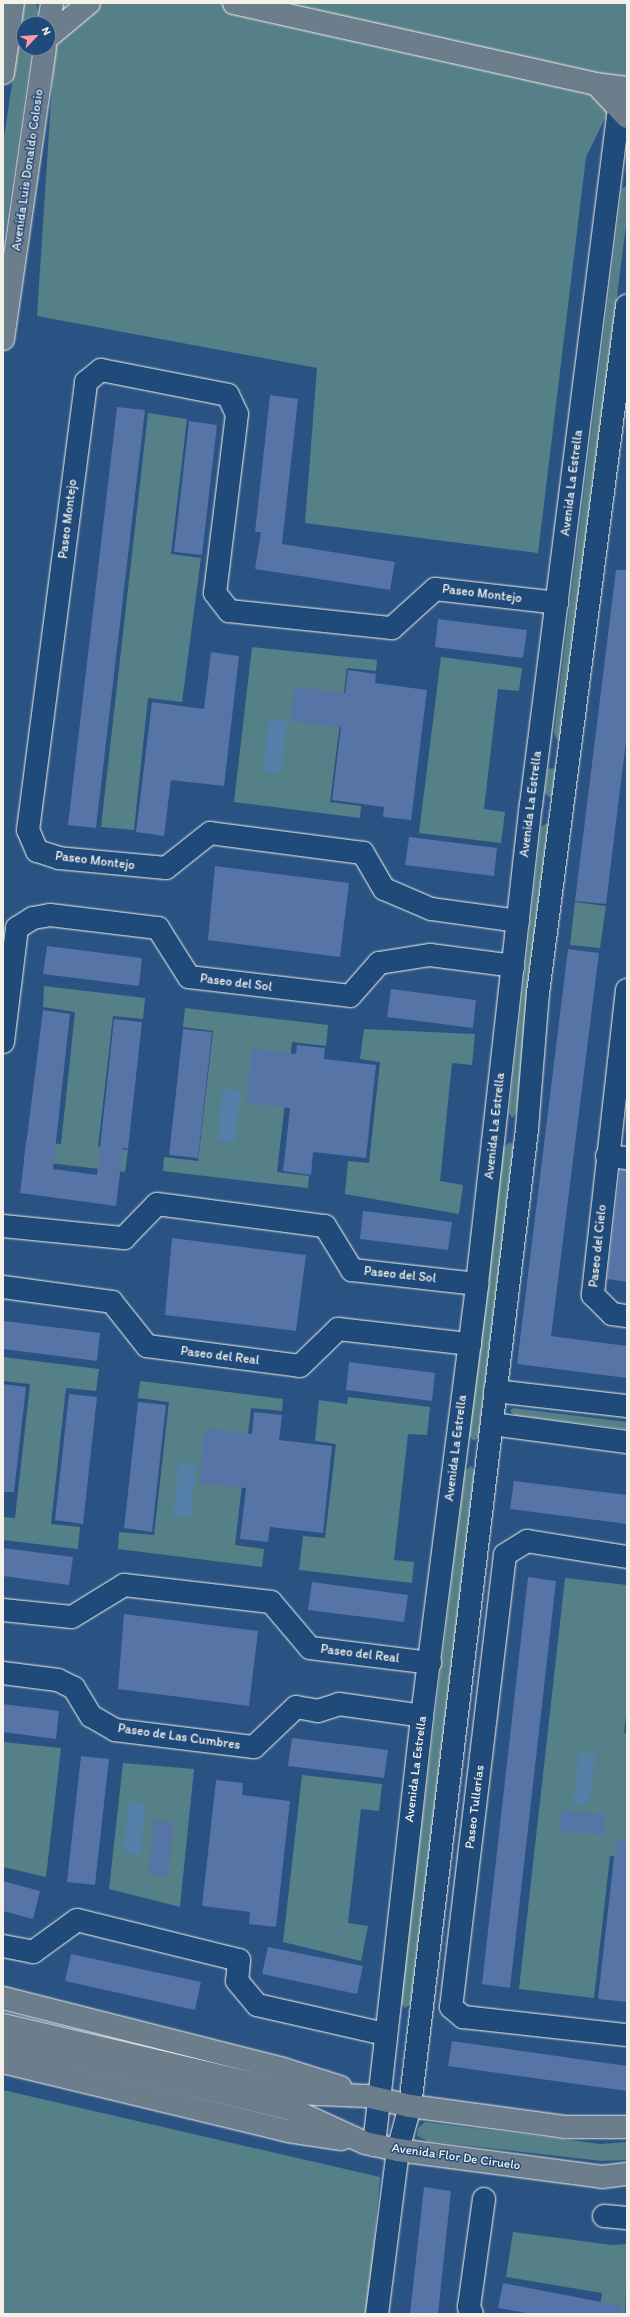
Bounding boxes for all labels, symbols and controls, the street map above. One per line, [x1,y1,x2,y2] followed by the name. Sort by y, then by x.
[16,16,56,56] north arrow
[39,25,54,37] text: N
[9,88,47,252] street label: Avenida Luis Donaldo Colosio
[558,429,586,537] street label: Avenida La Estrella
[55,478,81,560] street label: Paseo Montejo
[441,581,523,607] street label: Paseo Montejo
[517,750,545,858] street label: Avenida La Estrella
[54,848,136,874] street label: Paseo Montejo
[199,971,273,995] street label: Paseo del Sol
[482,1072,508,1180] street label: Avenida La Estrella
[586,1204,610,1288] street label: Paseo del Cielo
[363,1263,437,1287] street label: Paseo del Sol
[180,1343,260,1369] street label: Paseo del Real
[442,1394,470,1502] street label: Avenida La Estrella
[320,1641,400,1667] street label: Paseo del Real
[402,1715,430,1823] street label: Avenida La Estrella
[117,1721,241,1753] street label: Paseo de Las Cumbres
[462,1765,488,1849] street label: Paseo Tullerías
[390,2140,522,2174] street label: Avenida Flor De Ciruelo

